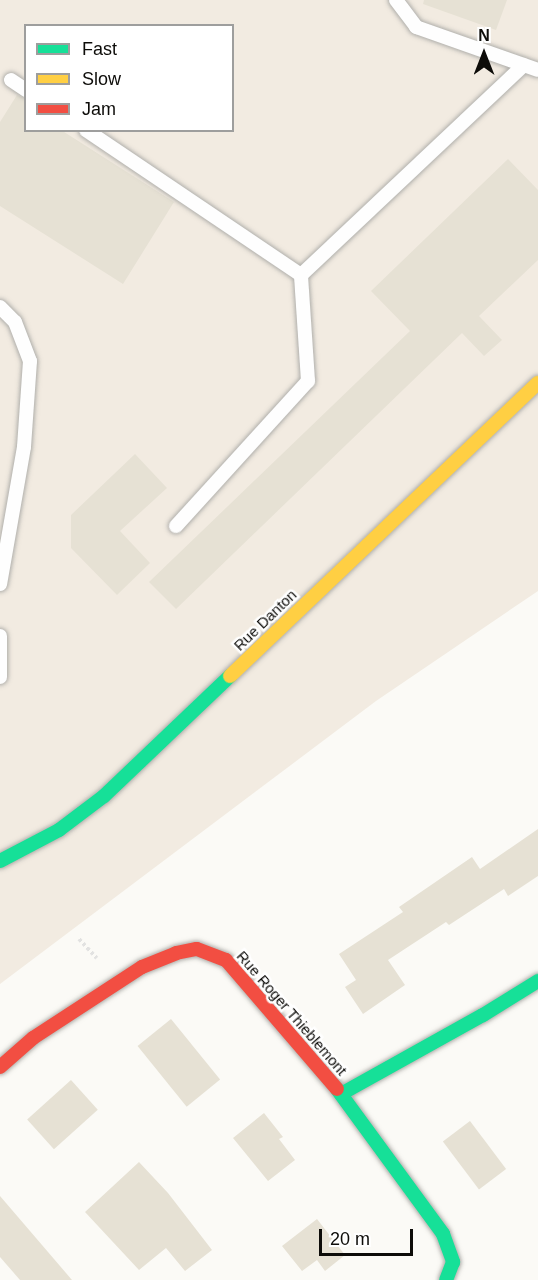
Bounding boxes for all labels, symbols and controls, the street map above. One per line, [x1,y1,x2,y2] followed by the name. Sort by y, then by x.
[24,24,234,132] legend
[454,24,514,84] north arrow
[478,27,490,44] text: N
[82,39,117,59] text: Fast
[82,69,121,89] text: Slow
[82,99,116,119] text: Jam
[230,586,300,654] street label: Rue Danton
[233,947,351,1079] street label: Rue Roger Thieblemont
[322,1217,416,1255] scale bar
[330,1229,370,1249] text: 20 m

